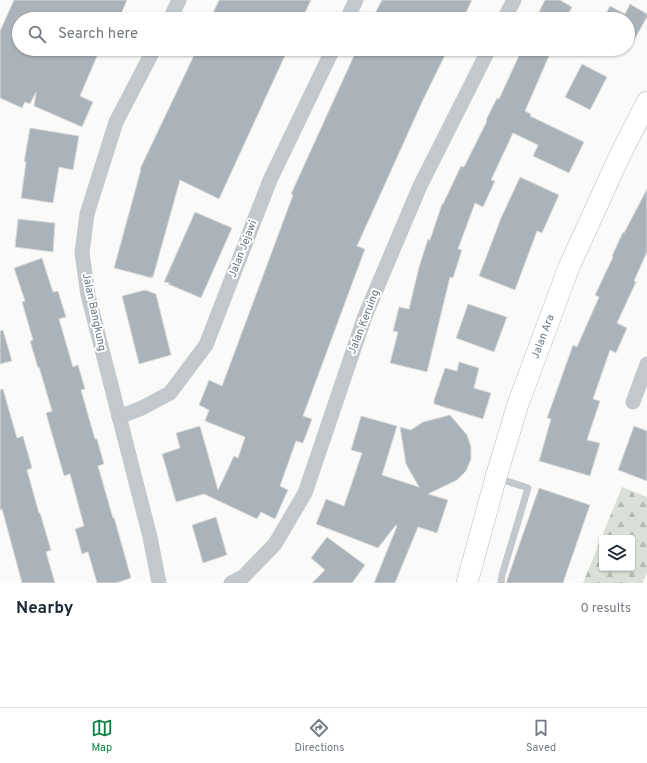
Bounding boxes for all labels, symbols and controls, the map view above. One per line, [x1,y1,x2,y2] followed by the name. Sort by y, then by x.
[12,12,635,56] search box
[26,23,48,45] icon: search
[58,25,138,44] text: Search here
[226,218,260,280] street label: Jalan Jejawi
[79,272,109,352] street label: Jalan Bangkung
[345,288,383,356] street label: Jalan Keruing
[528,312,558,361] street label: Jalan Ara
[599,535,635,571] map controls
[599,535,635,571] button: layers
[16,598,73,620] text: Nearby
[580,601,631,617] text: 0 results
[91,717,113,755] tab: Map
[294,717,344,755] tab: Directions
[526,717,556,755] tab: Saved

